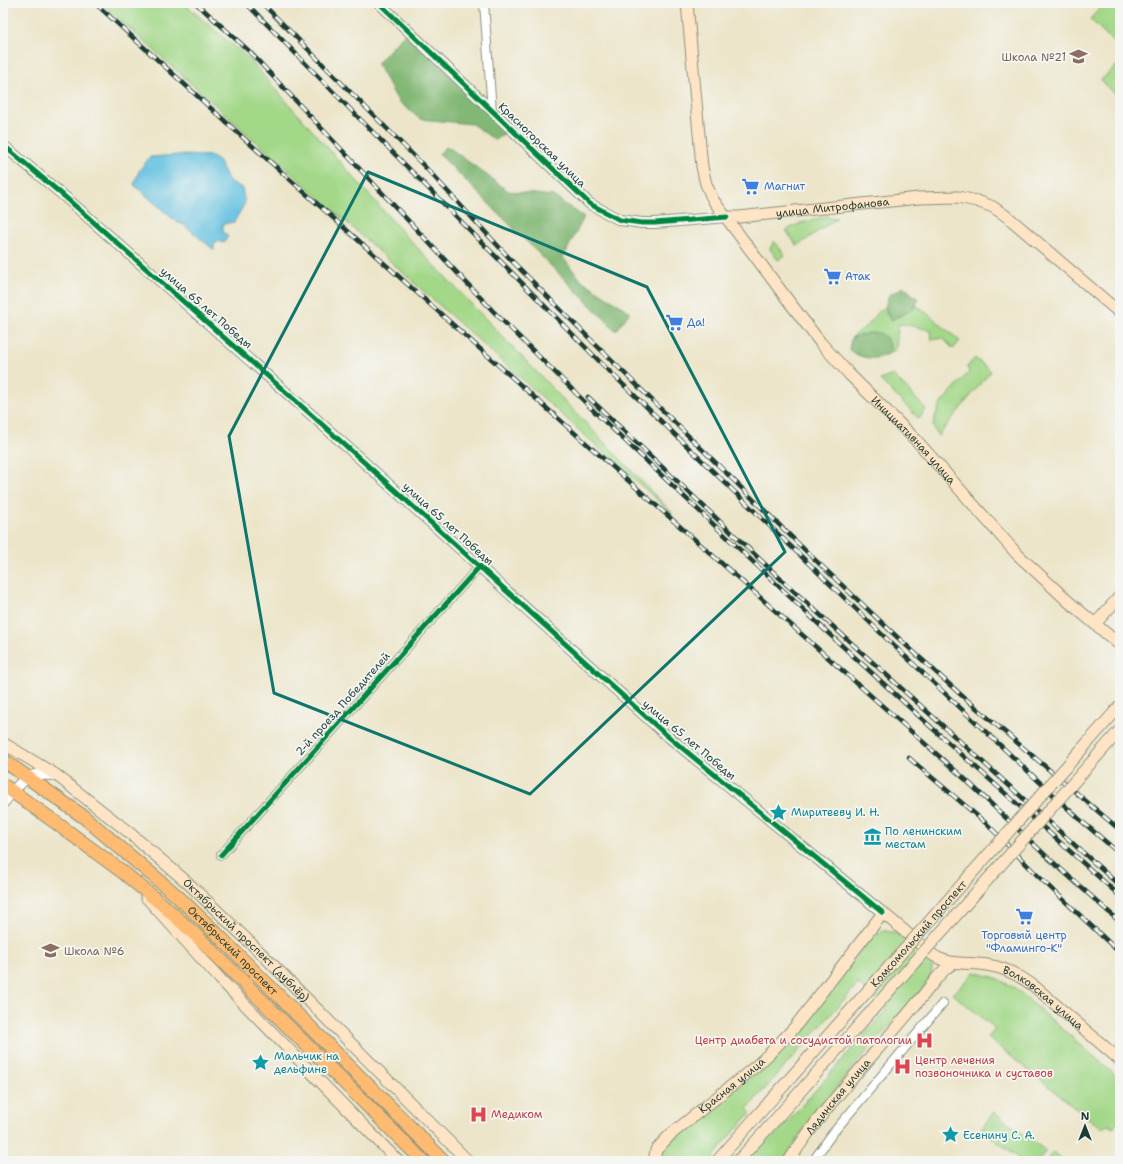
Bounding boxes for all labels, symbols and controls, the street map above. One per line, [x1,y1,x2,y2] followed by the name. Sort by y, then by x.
[1069,47,1089,67] school or university icon: Школа №21
[1002,50,1066,65] place label: Школа №21
[495,99,589,191] street label: Красногорская улица
[741,176,761,196] supermarket icon: Магнит
[764,179,805,194] place label: Магнит
[775,194,890,221] street label: улица Митрофанова
[157,264,255,352] street label: улица 65 лет Победы
[822,266,842,286] supermarket icon: Атак
[845,269,871,284] place label: Атак
[664,312,684,332] supermarket icon: Да!
[687,315,705,330] place label: Да!
[868,393,959,487] street label: Инициативная улица
[399,479,497,569] street label: улица 65 лет Победы
[292,649,394,759] street label: 2-й проезд Победителей
[639,697,739,783] street label: улица 65 лет Победы
[768,802,788,822] place icon: Миритееву И. Н.
[791,805,880,820] place label: Миритееву И. Н.
[885,824,962,852] place label: По ленинским местам
[862,827,882,847] museum icon: По ленинским местам
[180,876,312,1004] street label: Октябрьский проспект (дублёр)
[867,877,970,990] street label: Комсомольский проспект
[185,903,281,997] street label: Октябрьский проспект
[1014,907,1034,927] supermarket icon: Торговый центр "Фламинго-К"
[981,928,1067,956] place label: Торговый центр "Фламинго-К"
[41,941,61,961] school or university icon: Школа №6
[64,944,124,959] place label: Школа №6
[1001,962,1087,1033] street label: Волковская улица
[915,1030,935,1050] hospital icon: Центр диабета и сосудистой патологии
[695,1033,912,1048] place label: Центр диабета и сосудистой патологии
[274,1049,339,1077] place label: Мальчик на дельфине
[251,1052,271,1072] place icon: Мальчик на дельфине
[915,1053,1053,1081] place label: Центр лечения позвоночника и суставов
[695,1054,768,1117] street label: Красная улица
[802,1055,874,1138] street label: Лядинская улица
[892,1056,912,1076] hospital icon: Центр лечения позвоночника и суставов
[468,1104,488,1124] hospital icon: Медиком
[1065,1106,1105,1146] north arrow
[491,1107,543,1122] place label: Медиком
[1081,1109,1090,1124] text: N
[940,1125,960,1145] place icon: Есенину С. А.
[963,1128,1035,1143] place label: Есенину С. А.

